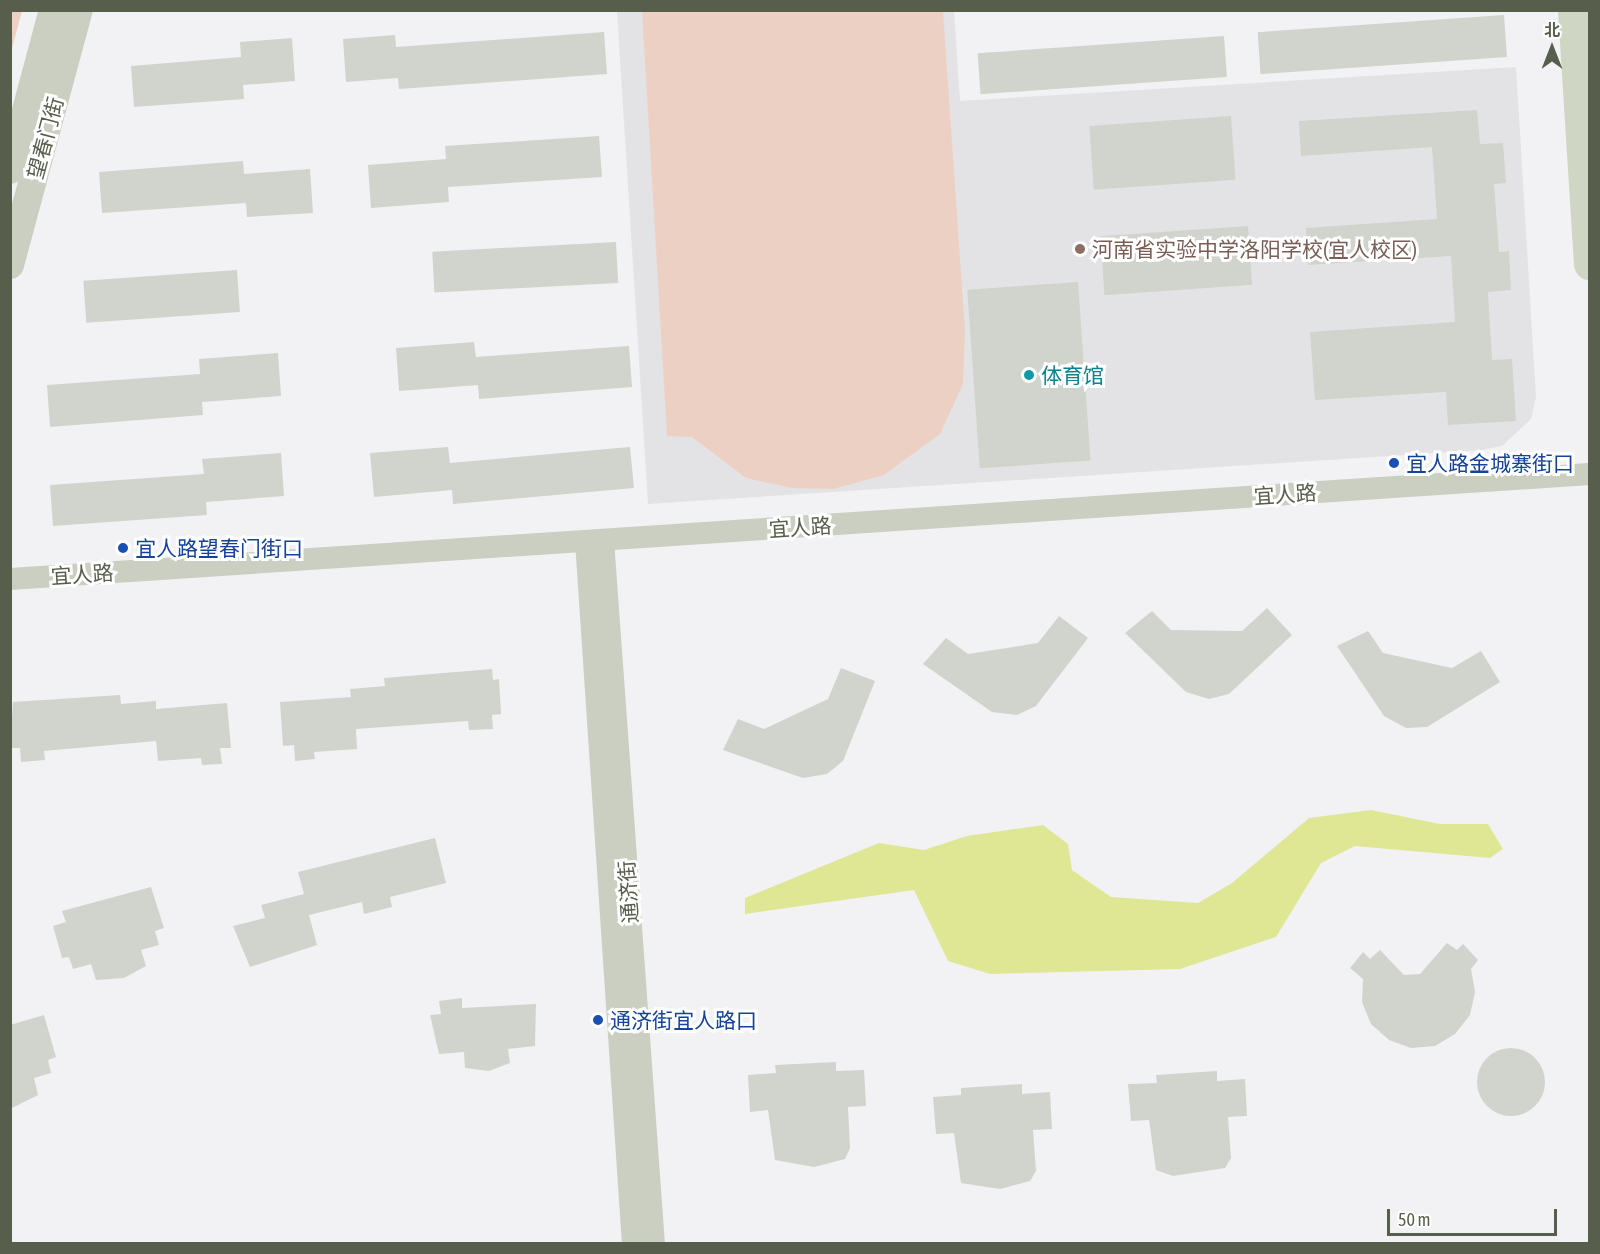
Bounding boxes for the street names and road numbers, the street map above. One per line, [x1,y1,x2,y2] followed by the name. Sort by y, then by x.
[22,94,68,182] street label: 望春门街
[1253,479,1317,509] street label: 宜人路
[768,512,832,542] street label: 宜人路
[50,559,114,589] street label: 宜人路
[613,860,643,924] street label: 通济街

